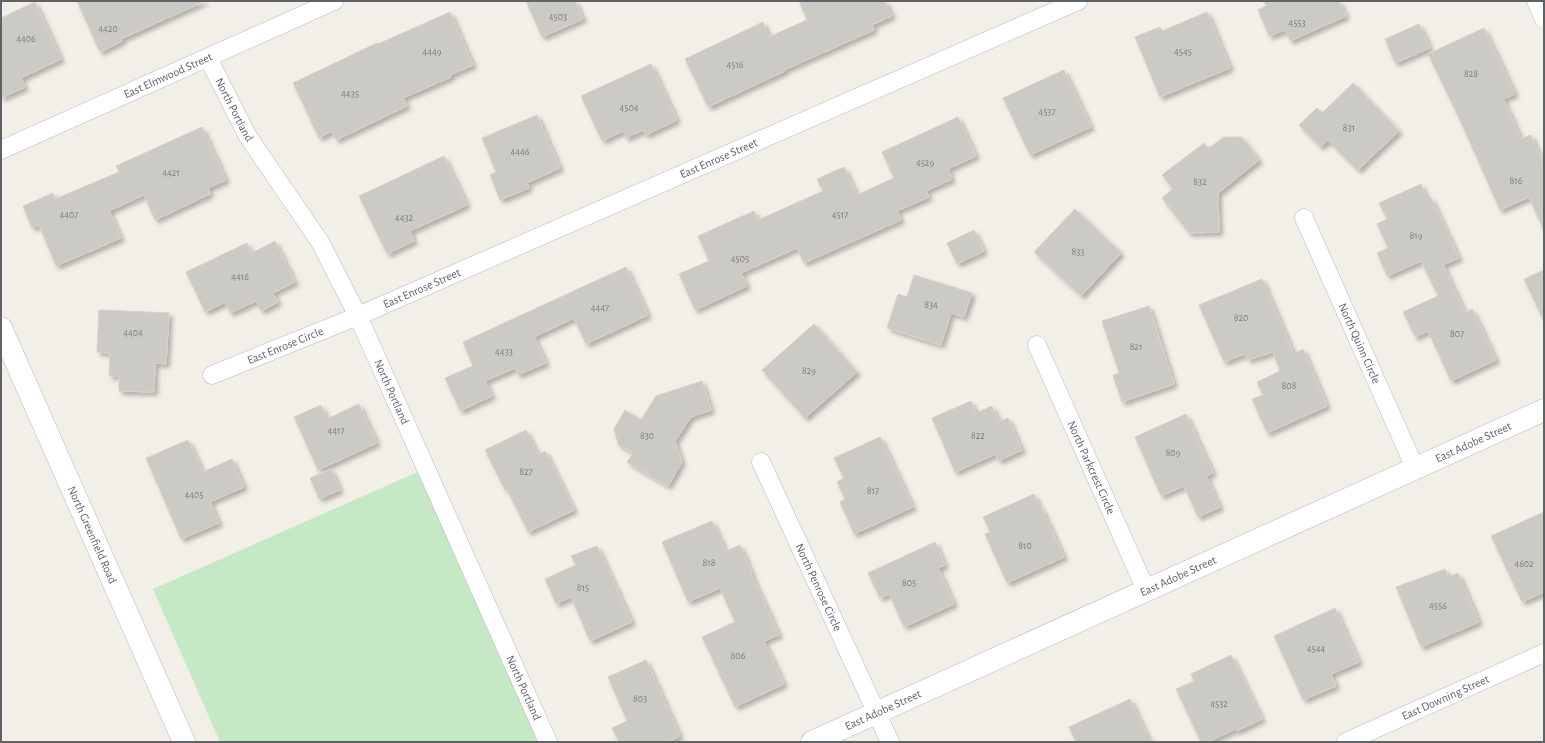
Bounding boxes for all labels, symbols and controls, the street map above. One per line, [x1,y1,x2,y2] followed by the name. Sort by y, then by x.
[549,12,567,22] house number: 4503
[1288,18,1306,28] house number: 4553
[98,24,118,34] house number: 4420
[16,34,36,44] house number: 4406
[422,47,442,57] house number: 4449
[1174,47,1192,57] house number: 4545
[122,50,214,100] street label: East Elmwood Street
[726,60,744,70] house number: 4516
[1464,69,1478,79] house number: 828
[213,76,256,144] street label: North Portland
[341,89,359,99] house number: 4435
[619,103,639,113] house number: 4504
[1038,107,1056,117] house number: 4537
[1343,123,1355,133] house number: 831
[678,136,759,180] street label: East Enrose Street
[510,147,530,157] house number: 4446
[916,158,934,168] house number: 4529
[162,168,180,178] house number: 4421
[1510,176,1523,186] house number: 816
[1193,177,1207,187] house number: 832
[59,210,79,220] house number: 4407
[832,210,848,220] house number: 4517
[395,213,414,223] house number: 4432
[1410,231,1423,241] house number: 819
[1072,247,1084,257] house number: 833
[731,254,749,264] house number: 4505
[381,266,462,310] street label: East Enrose Street
[231,272,249,282] house number: 4416
[924,300,938,310] house number: 834
[1336,301,1383,385] street label: North Quinn Circle
[591,303,609,313] house number: 4447
[1234,313,1248,323] house number: 820
[245,325,325,366] street label: East Enrose Circle
[123,328,143,338] house number: 4404
[1450,329,1464,339] house number: 807
[1130,342,1142,352] house number: 821
[495,347,513,357] house number: 4433
[372,357,411,426] street label: North Portland
[802,366,816,376] house number: 829
[1282,381,1297,391] house number: 808
[1066,419,1117,516] street label: North Parkcrest Circle
[1433,420,1513,465] street label: East Adobe Street
[327,426,345,436] house number: 4417
[640,431,654,441] house number: 830
[971,431,985,441] house number: 822
[1166,448,1181,458] house number: 809
[519,467,533,477] house number: 827
[66,484,119,585] street label: North Greenfield Road
[867,486,879,496] house number: 817
[184,490,204,500] house number: 4405
[1018,541,1032,551] house number: 810
[793,542,844,633] street label: North Penrose Circle
[1138,553,1218,598] street label: East Adobe Street
[703,558,716,568] house number: 818
[1514,559,1534,569] house number: 4602
[902,578,916,588] house number: 805
[577,583,589,593] house number: 815
[1429,601,1447,611] house number: 4556
[1307,644,1325,654] house number: 4544
[731,651,746,661] house number: 806
[504,653,543,722] street label: North Portland
[1400,672,1491,722] street label: East Downing Street
[843,687,923,732] street label: East Adobe Street
[633,694,647,704] house number: 803
[1210,699,1228,709] house number: 4532

